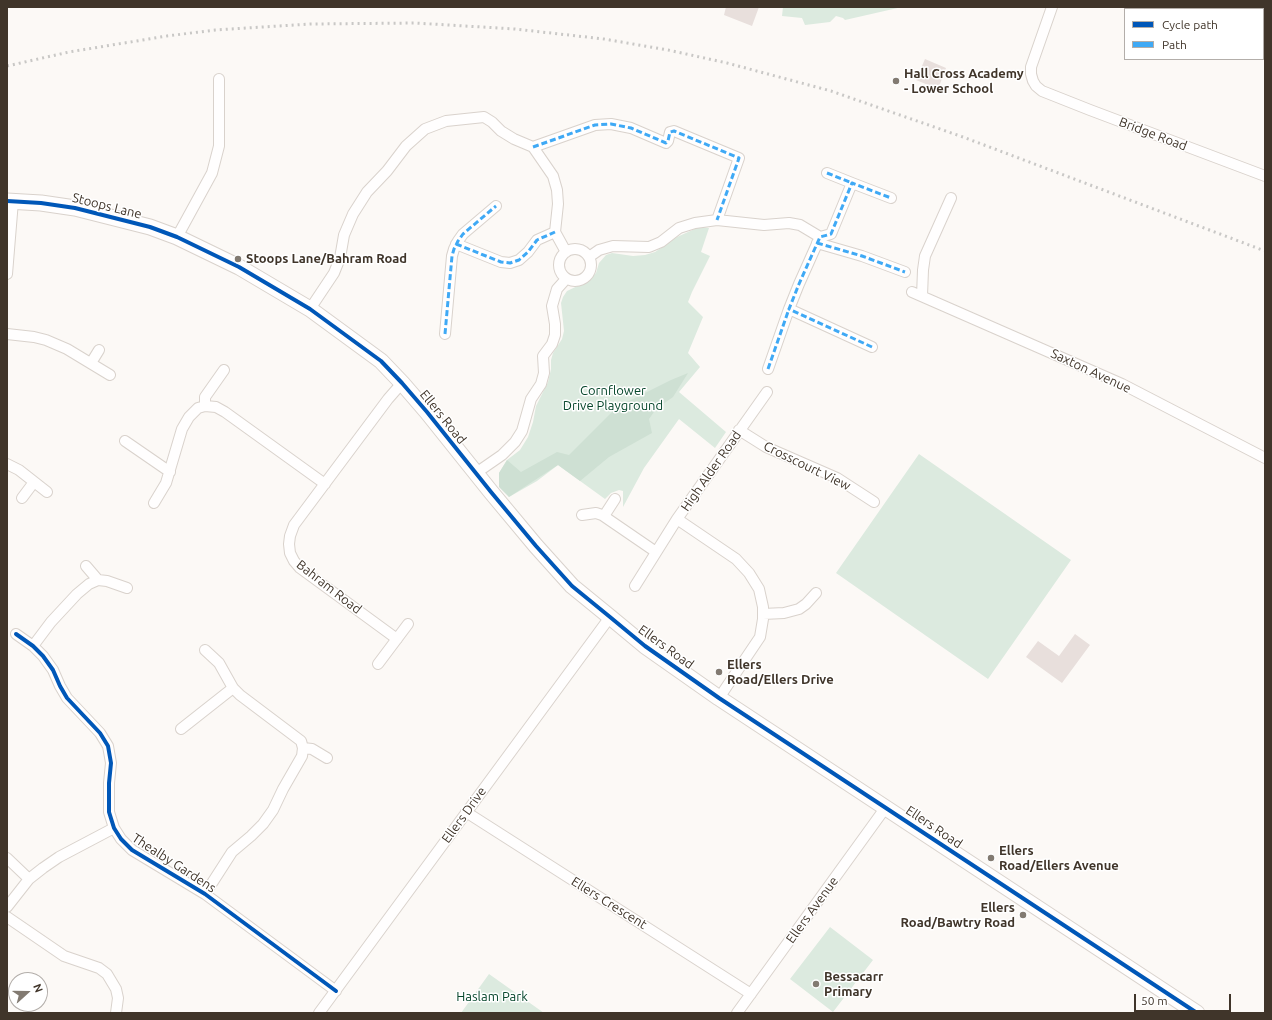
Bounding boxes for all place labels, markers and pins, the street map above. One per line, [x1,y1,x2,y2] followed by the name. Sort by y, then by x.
[904,66,1024,97] place label: Hall Cross Academy - Lower School
[891,76,901,86] marker: Hall Cross Academy - Lower School
[246,251,407,267] place label: Stoops Lane/Bahram Road
[233,254,243,264] marker: Stoops Lane/Bahram Road
[727,657,834,688] place label: Ellers Road/Ellers Drive
[714,667,724,677] marker: Ellers Road/Ellers Drive
[999,843,1119,874] place label: Ellers Road/Ellers Avenue
[986,853,996,863] marker: Ellers Road/Ellers Avenue
[901,900,1015,931] place label: Ellers Road/Bawtry Road
[1018,910,1028,920] marker: Ellers Road/Bawtry Road
[824,969,883,1000] place label: Bessacarr Primary
[811,979,821,989] marker: Bessacarr Primary

